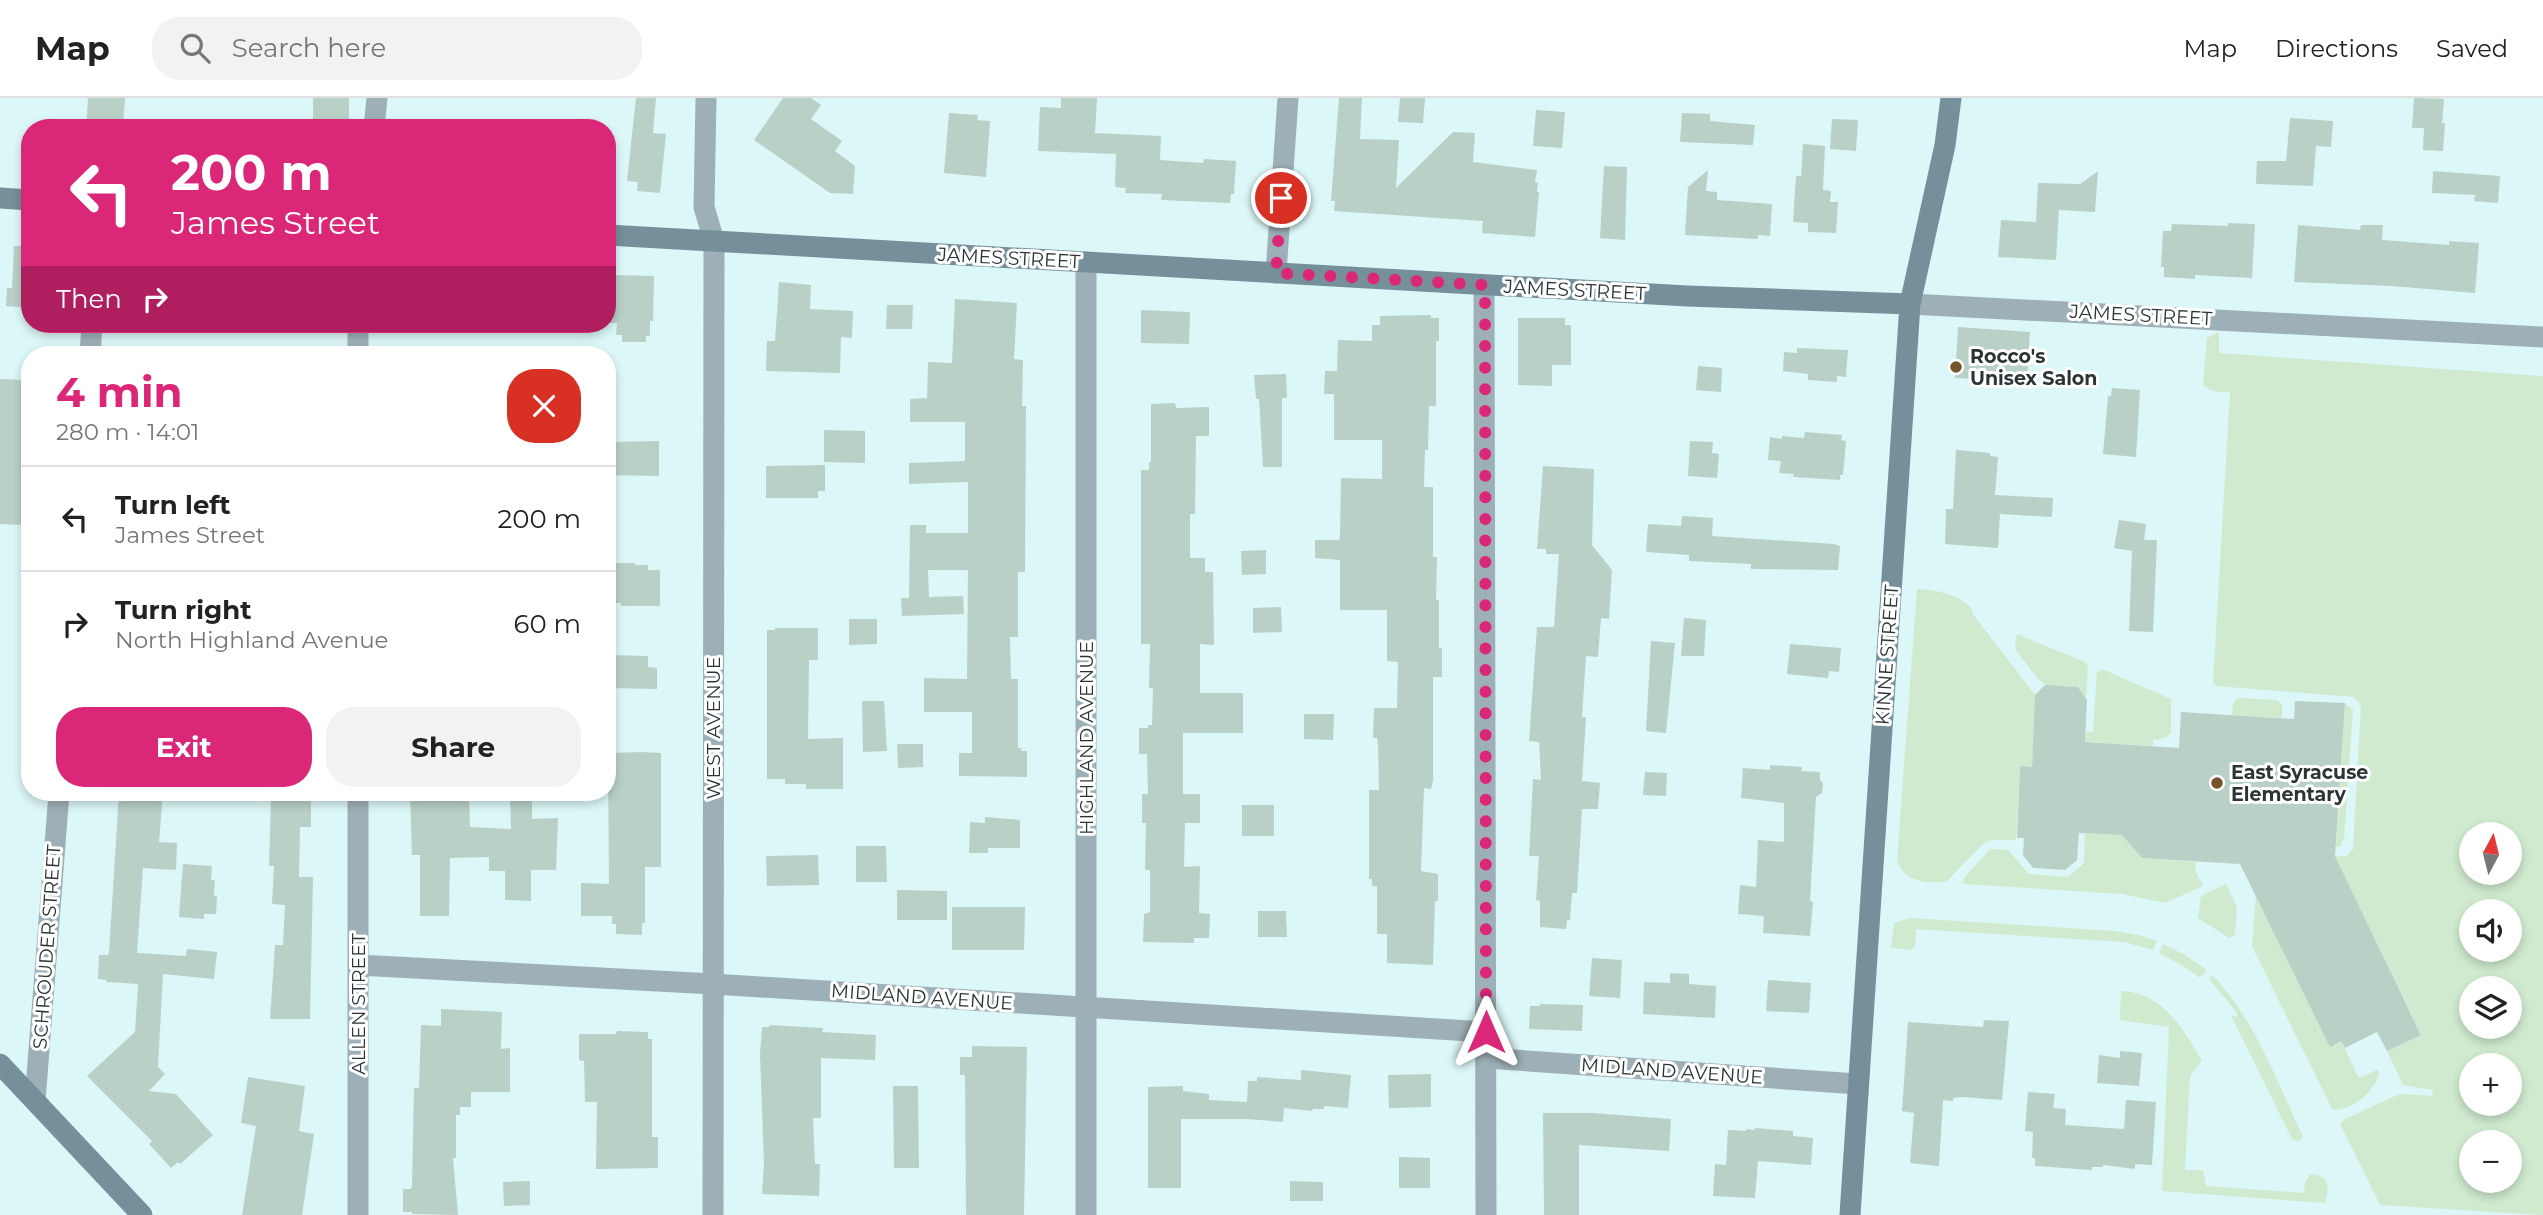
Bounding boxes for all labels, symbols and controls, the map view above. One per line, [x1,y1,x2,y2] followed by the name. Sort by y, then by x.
[152,17,642,80] search box
[35,28,110,68] text: Map
[176,29,214,67] icon: search
[232,32,386,64] text: Search here
[2184,34,2237,63] text: Map
[2275,34,2398,63] text: Directions
[2436,34,2508,63] text: Saved
[171,143,332,202] text: 200 m
[56,147,147,238] icon: left
[1251,168,1311,228] pin
[1262,179,1300,217] icon: arrive
[171,203,380,242] text: James Street
[936,243,1081,273] street label: JAMES STREET
[1502,275,1647,305] street label: JAMES STREET
[136,280,174,318] icon: right
[56,283,122,315] text: Then
[2068,300,2213,330] street label: JAMES STREET
[1970,345,2097,390] place label: Rocco's Unisex Salon
[1948,359,1964,375] marker: Rocco's Unisex Salon
[56,366,183,418] text: 4 min
[507,369,581,443] button: close
[56,418,199,446] text: 280 m · 14:01
[115,489,231,521] text: Turn left
[56,500,94,538] icon: left
[497,503,581,535] text: 200 m
[115,521,265,549] text: James Street
[1871,584,1903,726] street label: KINNE STREET
[115,594,251,626] text: Turn right
[56,605,94,643] icon: right
[514,608,581,640] text: 60 m
[115,626,389,654] text: North Highland Avenue
[1075,641,1098,835] street label: HIGHLAND AVENUE
[702,657,725,799] street label: WEST AVENUE
[56,707,312,787] button: Exit
[326,707,581,787] button: Share
[2231,761,2368,806] place label: East Syracuse Elementary
[2209,775,2225,791] marker: East Syracuse Elementary
[2459,822,2522,886] north arrow
[2459,822,2522,1193] map controls
[28,844,66,1050] street label: SCHROUDER STREET
[2459,899,2522,962] button: sound
[347,933,370,1075] street label: ALLEN STREET
[2459,976,2522,1039] button: layers
[830,979,1014,1015] street label: MIDLAND AVENUE
[1449,995,1523,1069] position arrow
[1580,1053,1764,1089] street label: MIDLAND AVENUE
[2459,1053,2522,1116] button: +
[2459,1130,2522,1193] button: −

